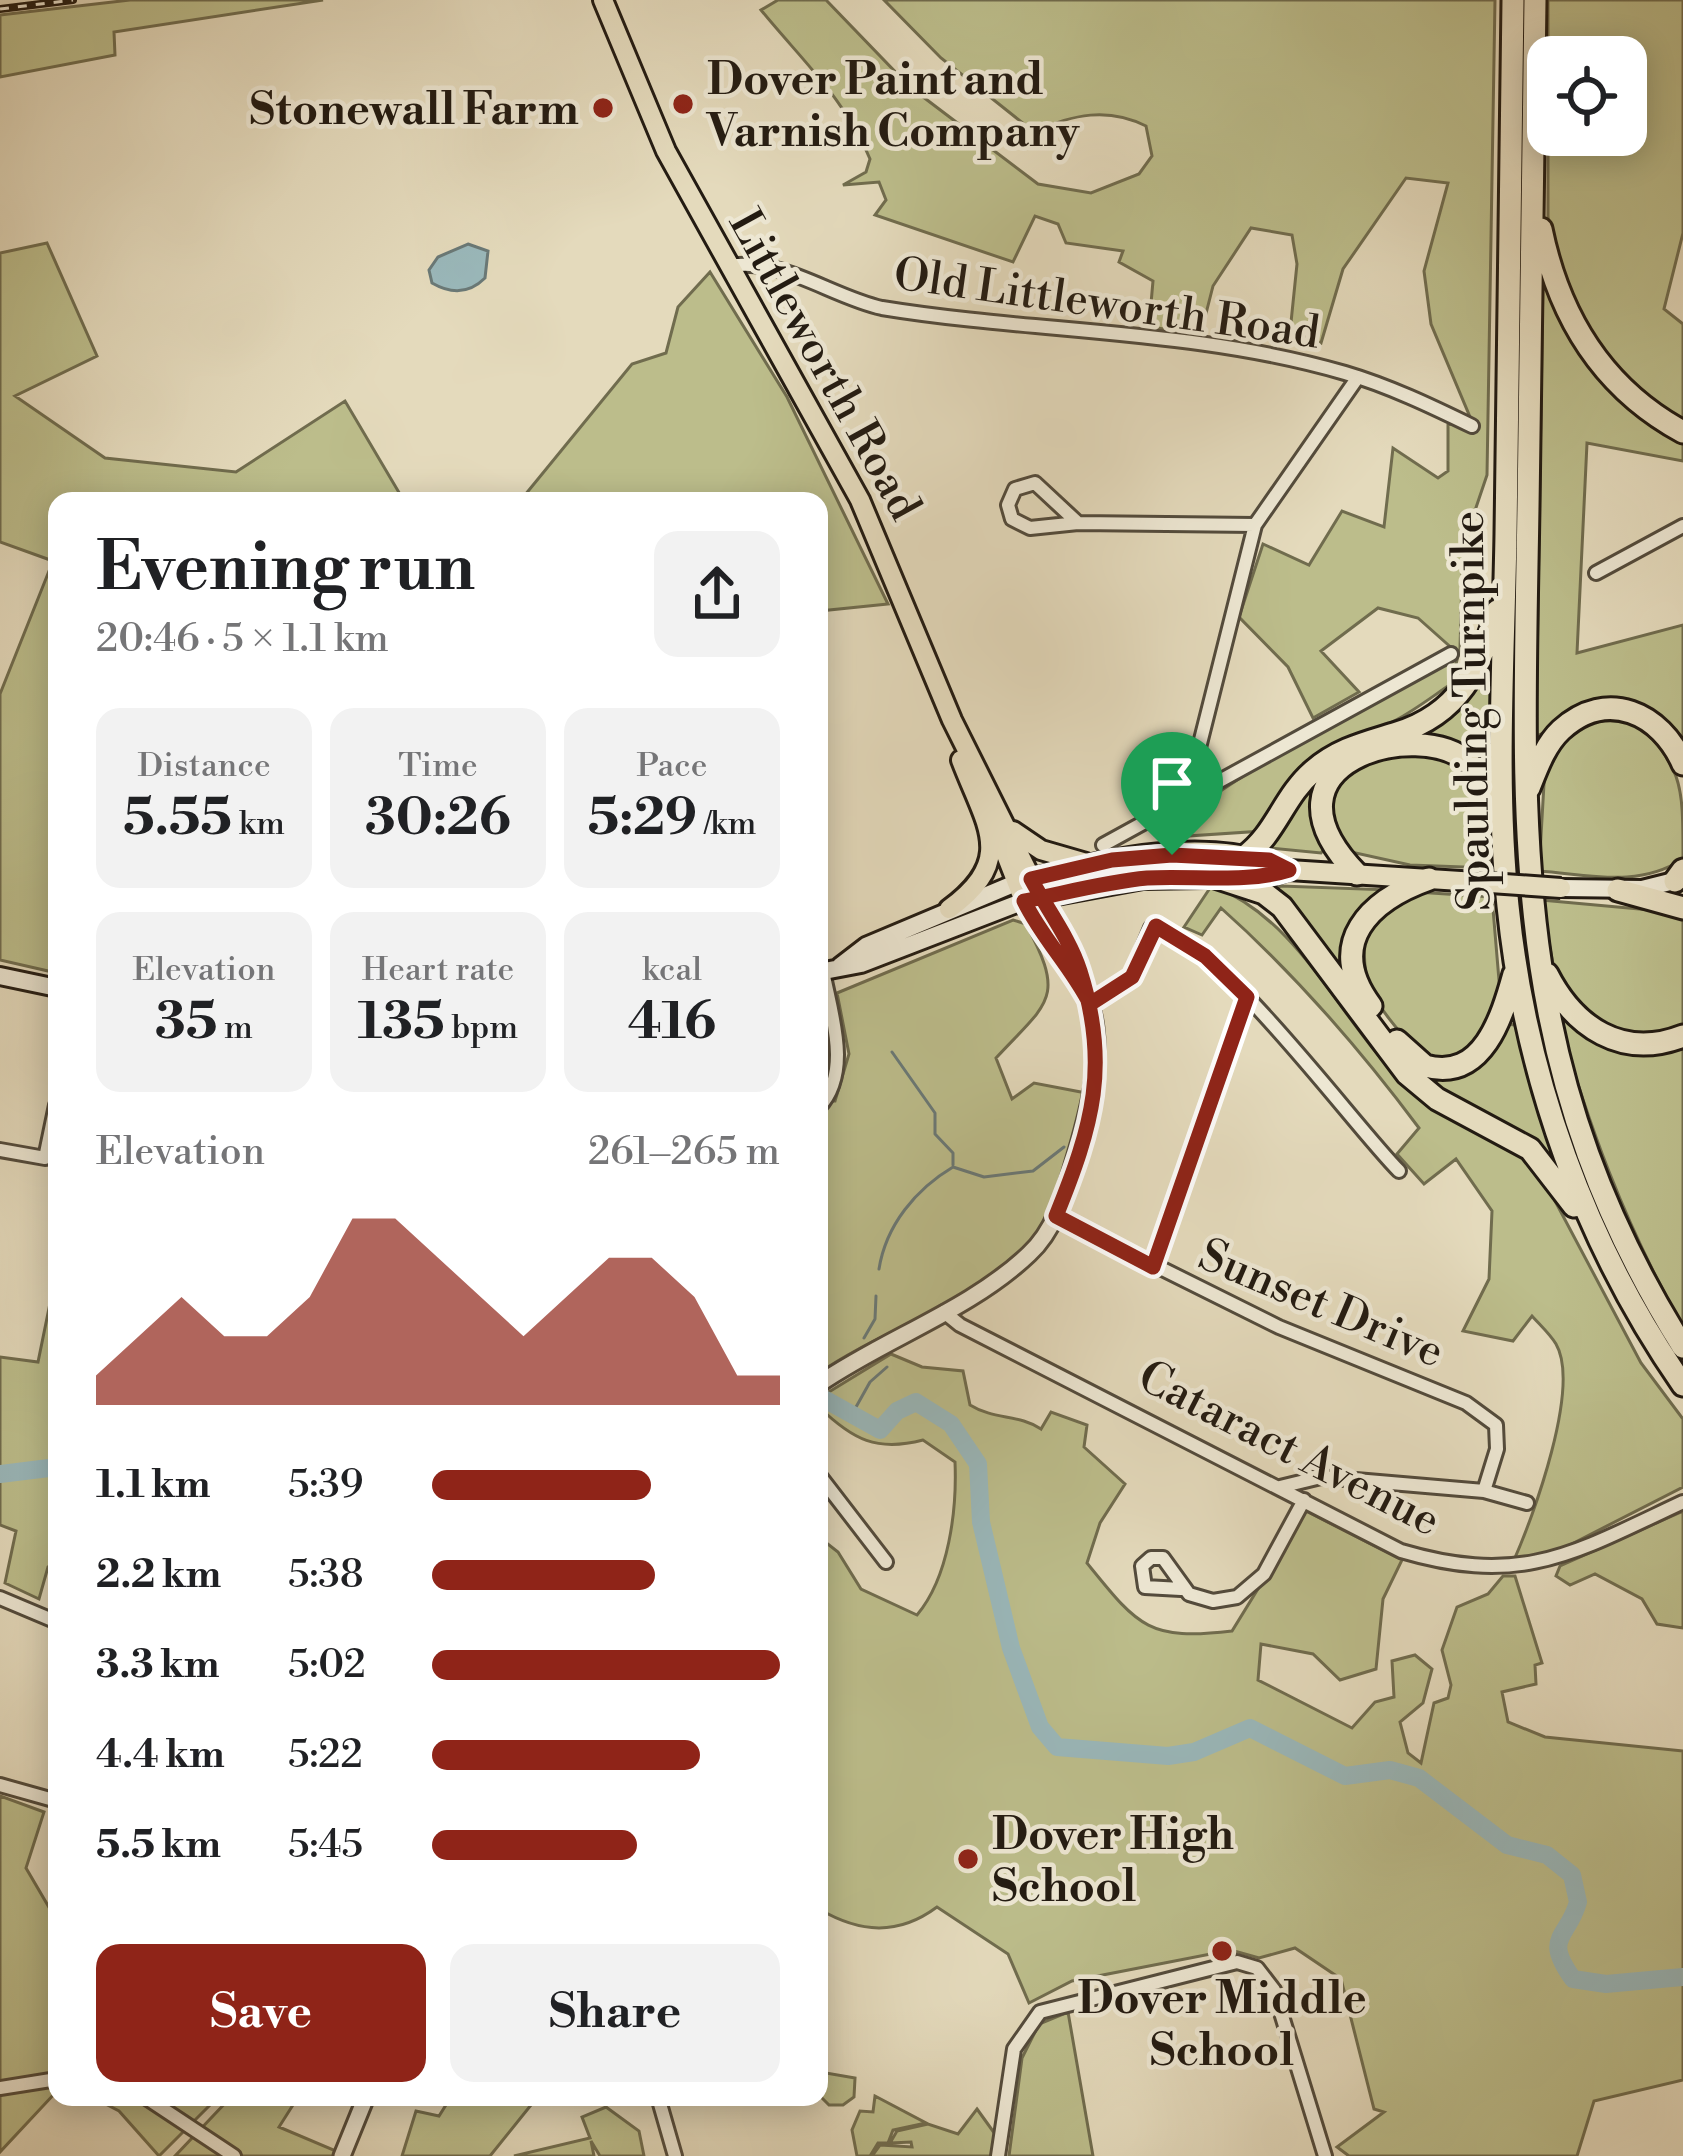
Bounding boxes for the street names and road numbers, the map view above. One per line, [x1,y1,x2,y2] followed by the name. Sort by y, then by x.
[715,200,933,531] street label: Littleworth Road
[890,246,1324,363] street label: Old Littleworth Road
[1441,510,1504,912] street label: Spaulding Turnpike
[1190,1227,1452,1381] street label: Sunset Drive
[1128,1349,1449,1550] street label: Cataract Avenue

